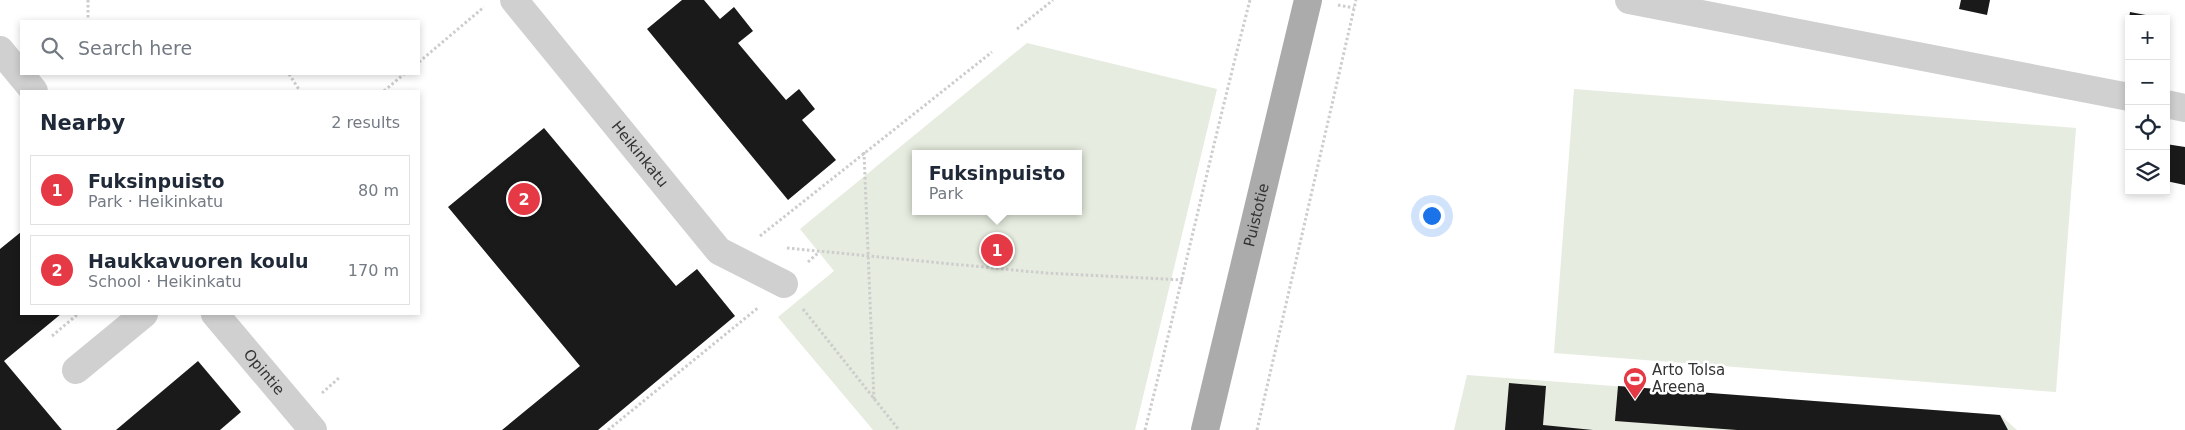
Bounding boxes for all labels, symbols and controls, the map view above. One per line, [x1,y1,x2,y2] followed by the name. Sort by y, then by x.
[2125,15,2170,195] map controls
[2125,15,2170,60] button: +
[20,20,420,75] search box
[38,34,66,62] icon: search
[78,37,192,59] text: Search here
[2125,60,2170,105] button: −
[2125,105,2170,150] button: locate
[40,111,125,135] text: Nearby
[331,113,400,132] text: 2 results
[608,117,672,191] street label: Heikinkatu
[912,150,1082,215] popup
[2125,150,2170,195] button: layers
[929,162,1065,184] text: Fuksinpuisto
[88,170,225,192] text: Fuksinpuisto
[508,180,540,218] pin: 2
[51,181,63,200] text: 1
[358,181,399,200] text: 80 m
[1240,182,1273,249] street label: Puistotie
[929,184,963,203] text: Park
[88,192,223,211] text: Park · Heikinkatu
[1419,203,1445,229] your location
[981,231,1013,269] pin: 1
[88,250,308,272] text: Haukkavuoren koulu
[51,261,63,280] text: 2
[348,261,399,280] text: 170 m
[88,272,242,291] text: School · Heikinkatu
[240,345,288,399] street label: Opintie
[1652,361,1725,396] place label: Arto Tolsa Areena
[1622,366,1648,400] sports icon: Arto Tolsa Areena

